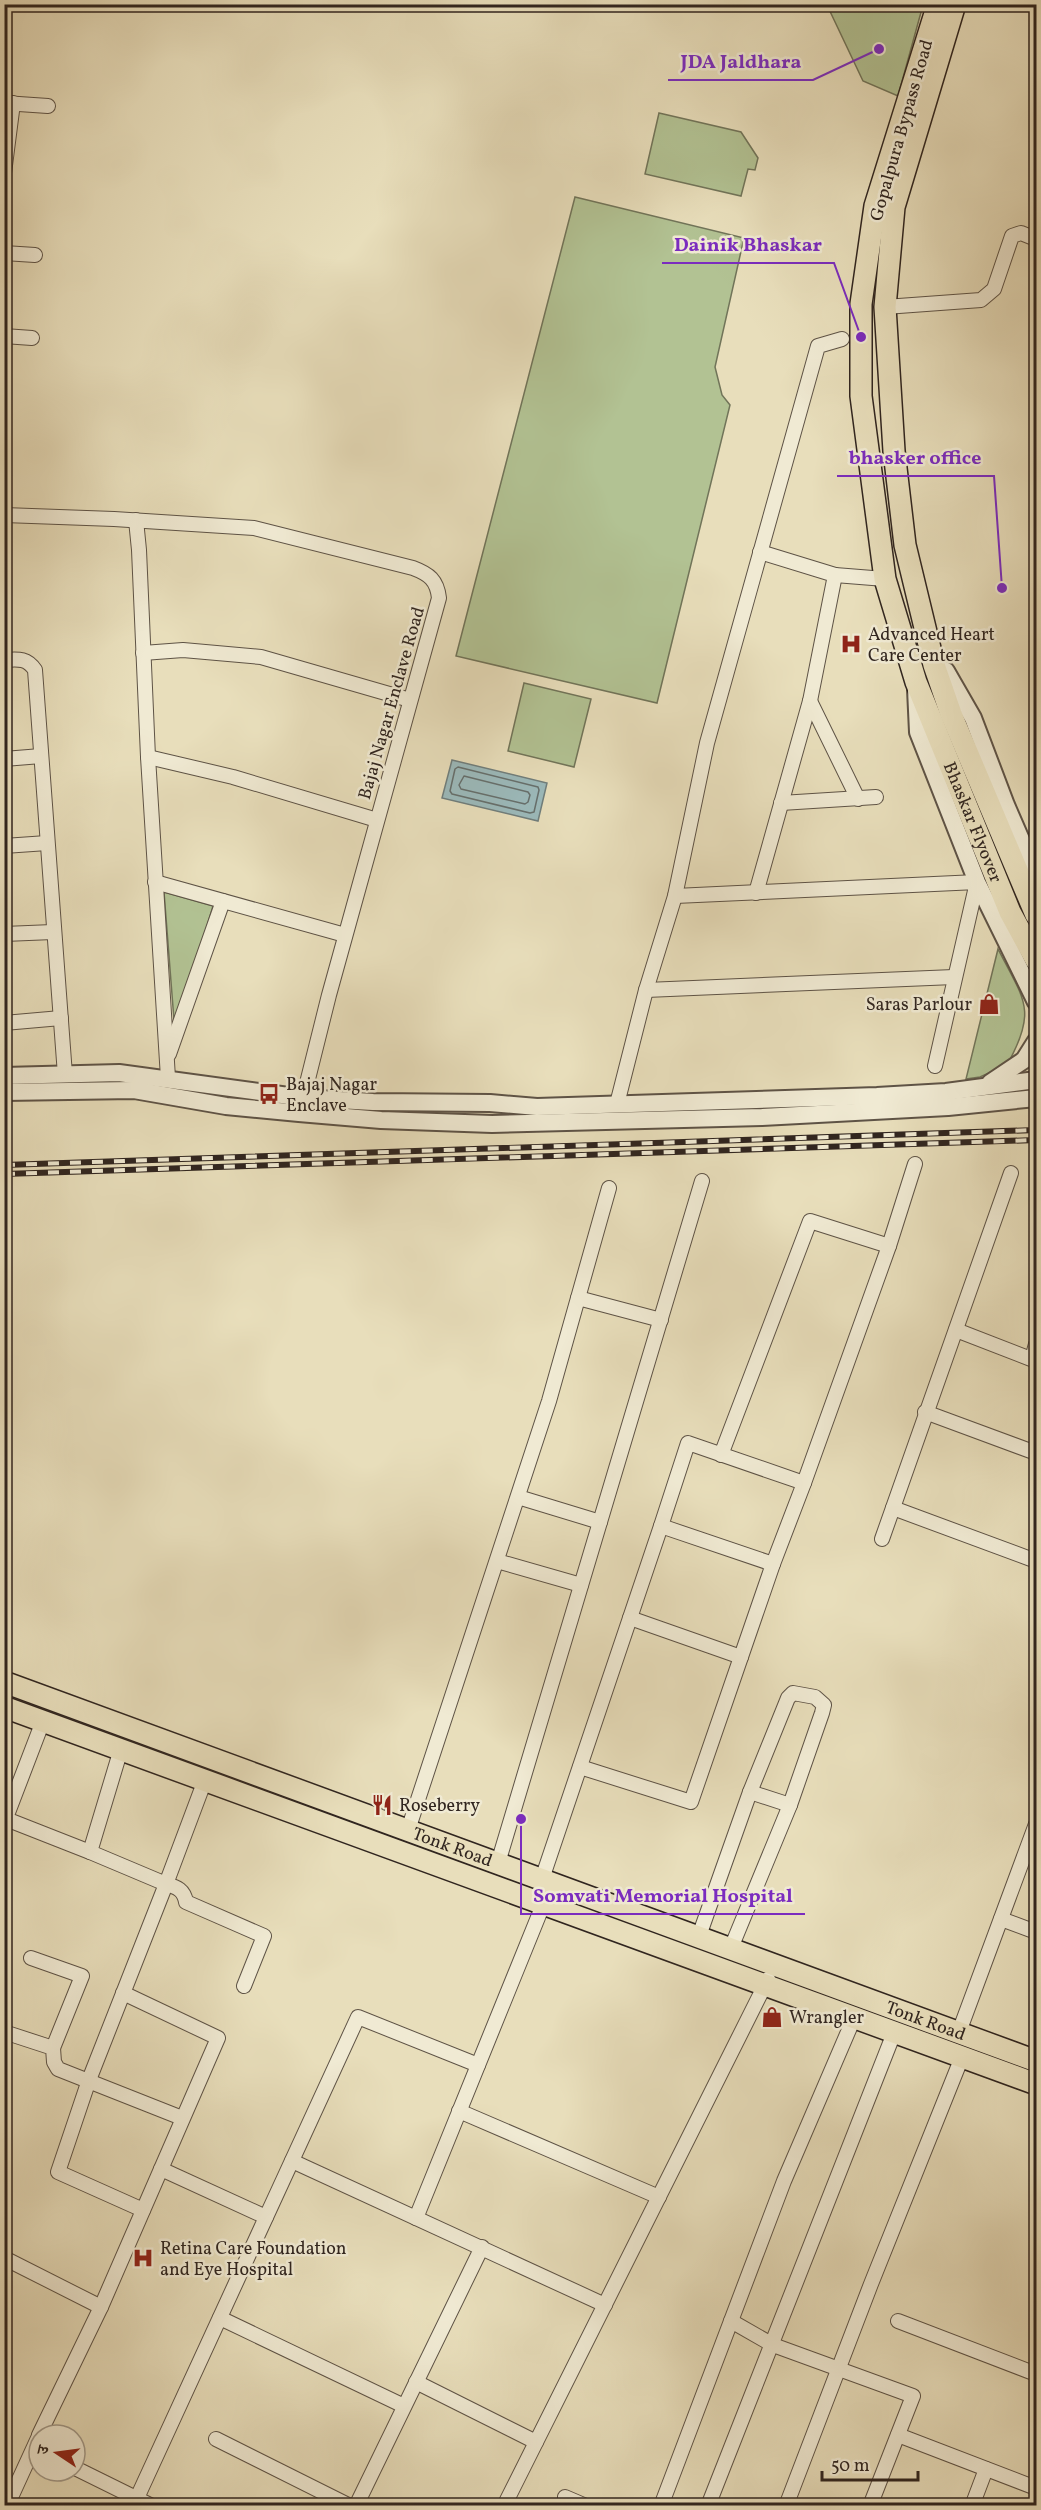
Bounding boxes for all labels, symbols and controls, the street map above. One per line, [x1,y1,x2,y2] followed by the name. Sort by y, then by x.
[865,37,940,224] street label: Gopalpura Bypass Road
[668,42,813,80] callout: JDA Jaldhara
[679,49,802,77] text: JDA Jaldhara
[662,225,834,263] callout: Dainik Bhaskar
[674,232,823,260] text: Dainik Bhaskar
[837,438,994,476] callout: bhasker office
[849,445,981,473] text: bhasker office
[353,604,432,803] street label: Bajaj Nagar Enclave Road
[868,623,995,669] place label: Advanced Heart Care Center
[839,632,863,656] hospital icon: Advanced Heart Care Center
[936,758,1008,887] street label: Bhaskar Flyover
[977,992,1001,1016] shop icon: Saras Parlour
[866,993,972,1018] place label: Saras Parlour
[286,1073,377,1119] place label: Bajaj Nagar Enclave
[257,1082,281,1106] bus stop icon: Bajaj Nagar Enclave
[370,1793,394,1817] restaurant icon: Roseberry
[399,1794,480,1819] place label: Roseberry
[409,1822,496,1874] street label: Tonk Road
[521,1876,805,1914] callout: Somvati Memorial Hospital
[533,1883,793,1911] text: Somvati Memorial Hospital
[882,1996,969,2048] street label: Tonk Road
[760,2005,784,2029] shop icon: Wrangler
[789,2006,865,2031] place label: Wrangler
[160,2237,347,2283] place label: Retina Care Foundation and Eye Hospital
[131,2246,155,2270] hospital icon: Retina Care Foundation and Eye Hospital
[27,2423,87,2483] north arrow
[32,2442,56,2457] text: उ
[822,2444,918,2482] scale bar
[831,2454,870,2479] text: 50 m

